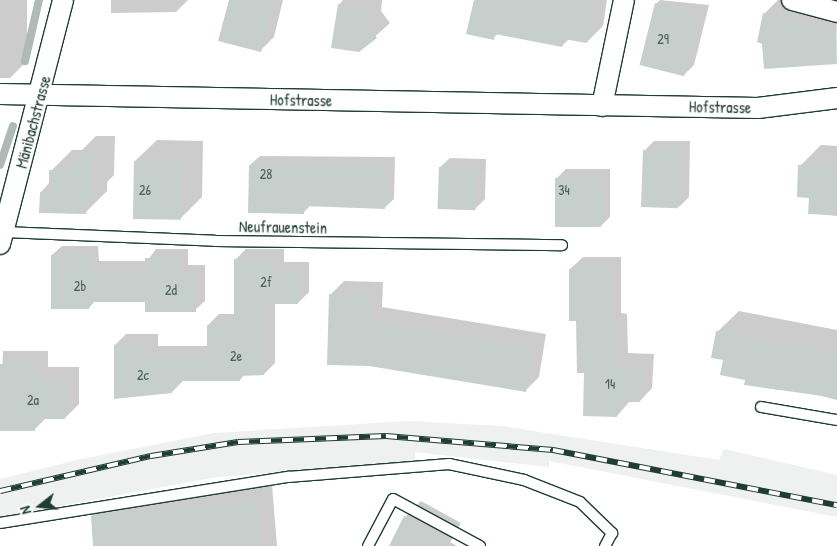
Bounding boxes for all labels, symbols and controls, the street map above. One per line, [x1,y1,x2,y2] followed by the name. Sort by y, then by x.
[657,31,669,47] house number: 29
[11,74,55,170] street label: Mänibachstrasse
[270,90,332,110] street label: Hofstrasse
[689,97,751,117] street label: Hofstrasse
[260,166,272,182] house number: 28
[139,182,151,198] house number: 26
[558,182,570,198] house number: 34
[239,217,327,237] street label: Neufrauenstein
[260,274,272,290] house number: 2f
[74,278,86,294] house number: 2b
[165,282,177,298] house number: 2d
[230,348,242,364] house number: 2e
[137,367,149,383] house number: 2c
[605,376,615,392] house number: 14
[27,392,39,408] house number: 2a
[15,481,65,531] north arrow
[15,504,35,516] text: N

